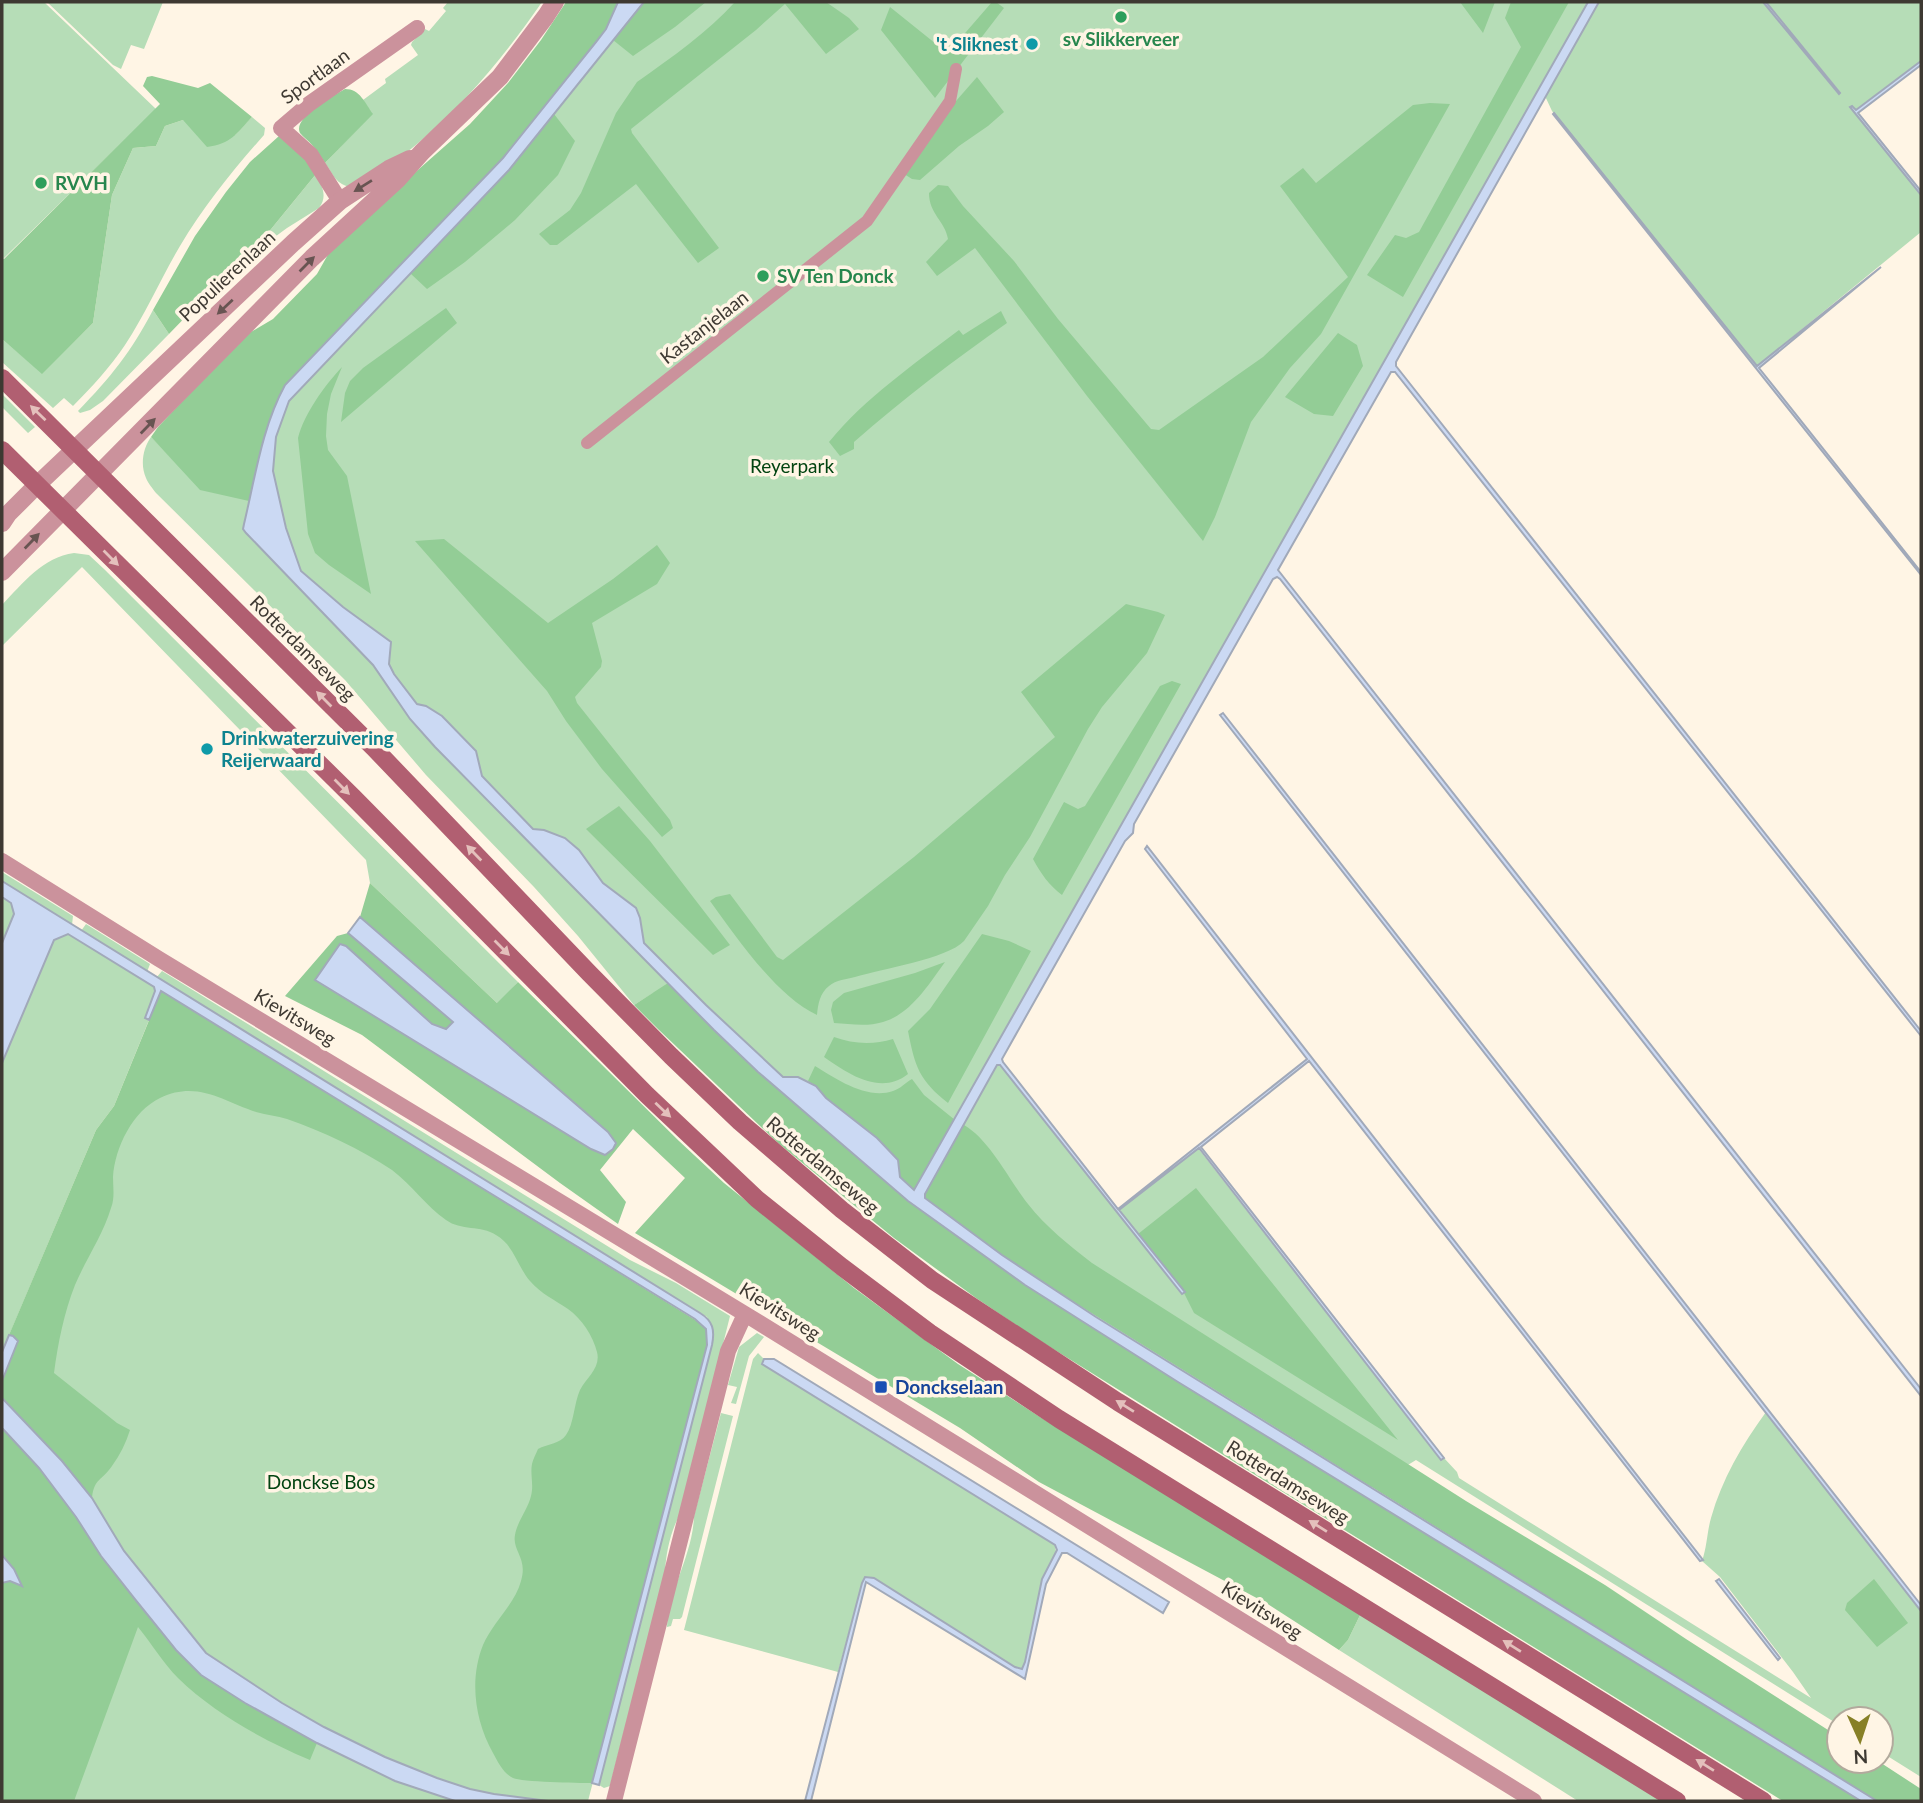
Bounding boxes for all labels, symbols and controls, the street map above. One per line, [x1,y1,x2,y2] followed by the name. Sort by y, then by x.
[1113,9,1129,25] marker: sv Slikkerveer
[1063,27,1180,50] place label: sv Slikkerveer
[936,32,1018,55] place label: 't Sliknest
[1024,36,1040,52] marker: 't Sliknest
[276,43,354,108] street label: Sportlaan
[55,171,108,194] place label: RVVH
[33,175,49,191] marker: RVVH
[353,180,373,193] one-way arrow
[174,225,280,326] street label: Populierenlaan
[298,256,315,272] one-way arrow
[777,264,894,287] place label: SV Ten Donck
[755,268,771,284] marker: SV Ten Donck
[655,285,752,368] street label: Kastanjelaan
[217,298,234,314] one-way arrow
[30,406,47,422] one-way arrow
[139,418,155,435] one-way arrow
[750,454,834,477] park label: Reyerpark
[23,533,39,550] one-way arrow
[102,549,119,566] one-way arrow
[246,590,361,705] street label: Rotterdamseweg
[316,690,333,707] one-way arrow
[221,726,394,771] place label: Drinkwaterzuivering Reijerwaard
[199,741,215,757] marker: Drinkwaterzuivering Reijerwaard
[334,778,351,795] one-way arrow
[466,845,482,862] one-way arrow
[494,940,511,957] one-way arrow
[250,983,340,1050] street label: Kievitsweg
[654,1101,671,1118] one-way arrow
[762,1111,884,1218] street label: Rotterdamseweg
[736,1277,825,1345] street label: Kievitsweg
[895,1375,1004,1398] place label: Donckselaan
[873,1379,889,1395] marker: Donckselaan
[1115,1400,1134,1413] one-way arrow
[1223,1435,1354,1528] street label: Rotterdamseweg
[267,1470,375,1493] park label: Donckse Bos
[1309,1519,1328,1532] one-way arrow
[1218,1576,1307,1644] street label: Kievitsweg
[1502,1639,1521,1652] one-way arrow
[1825,1705,1895,1775] north arrow
[1853,1746,1869,1769] text: N
[1695,1759,1715,1772] one-way arrow

